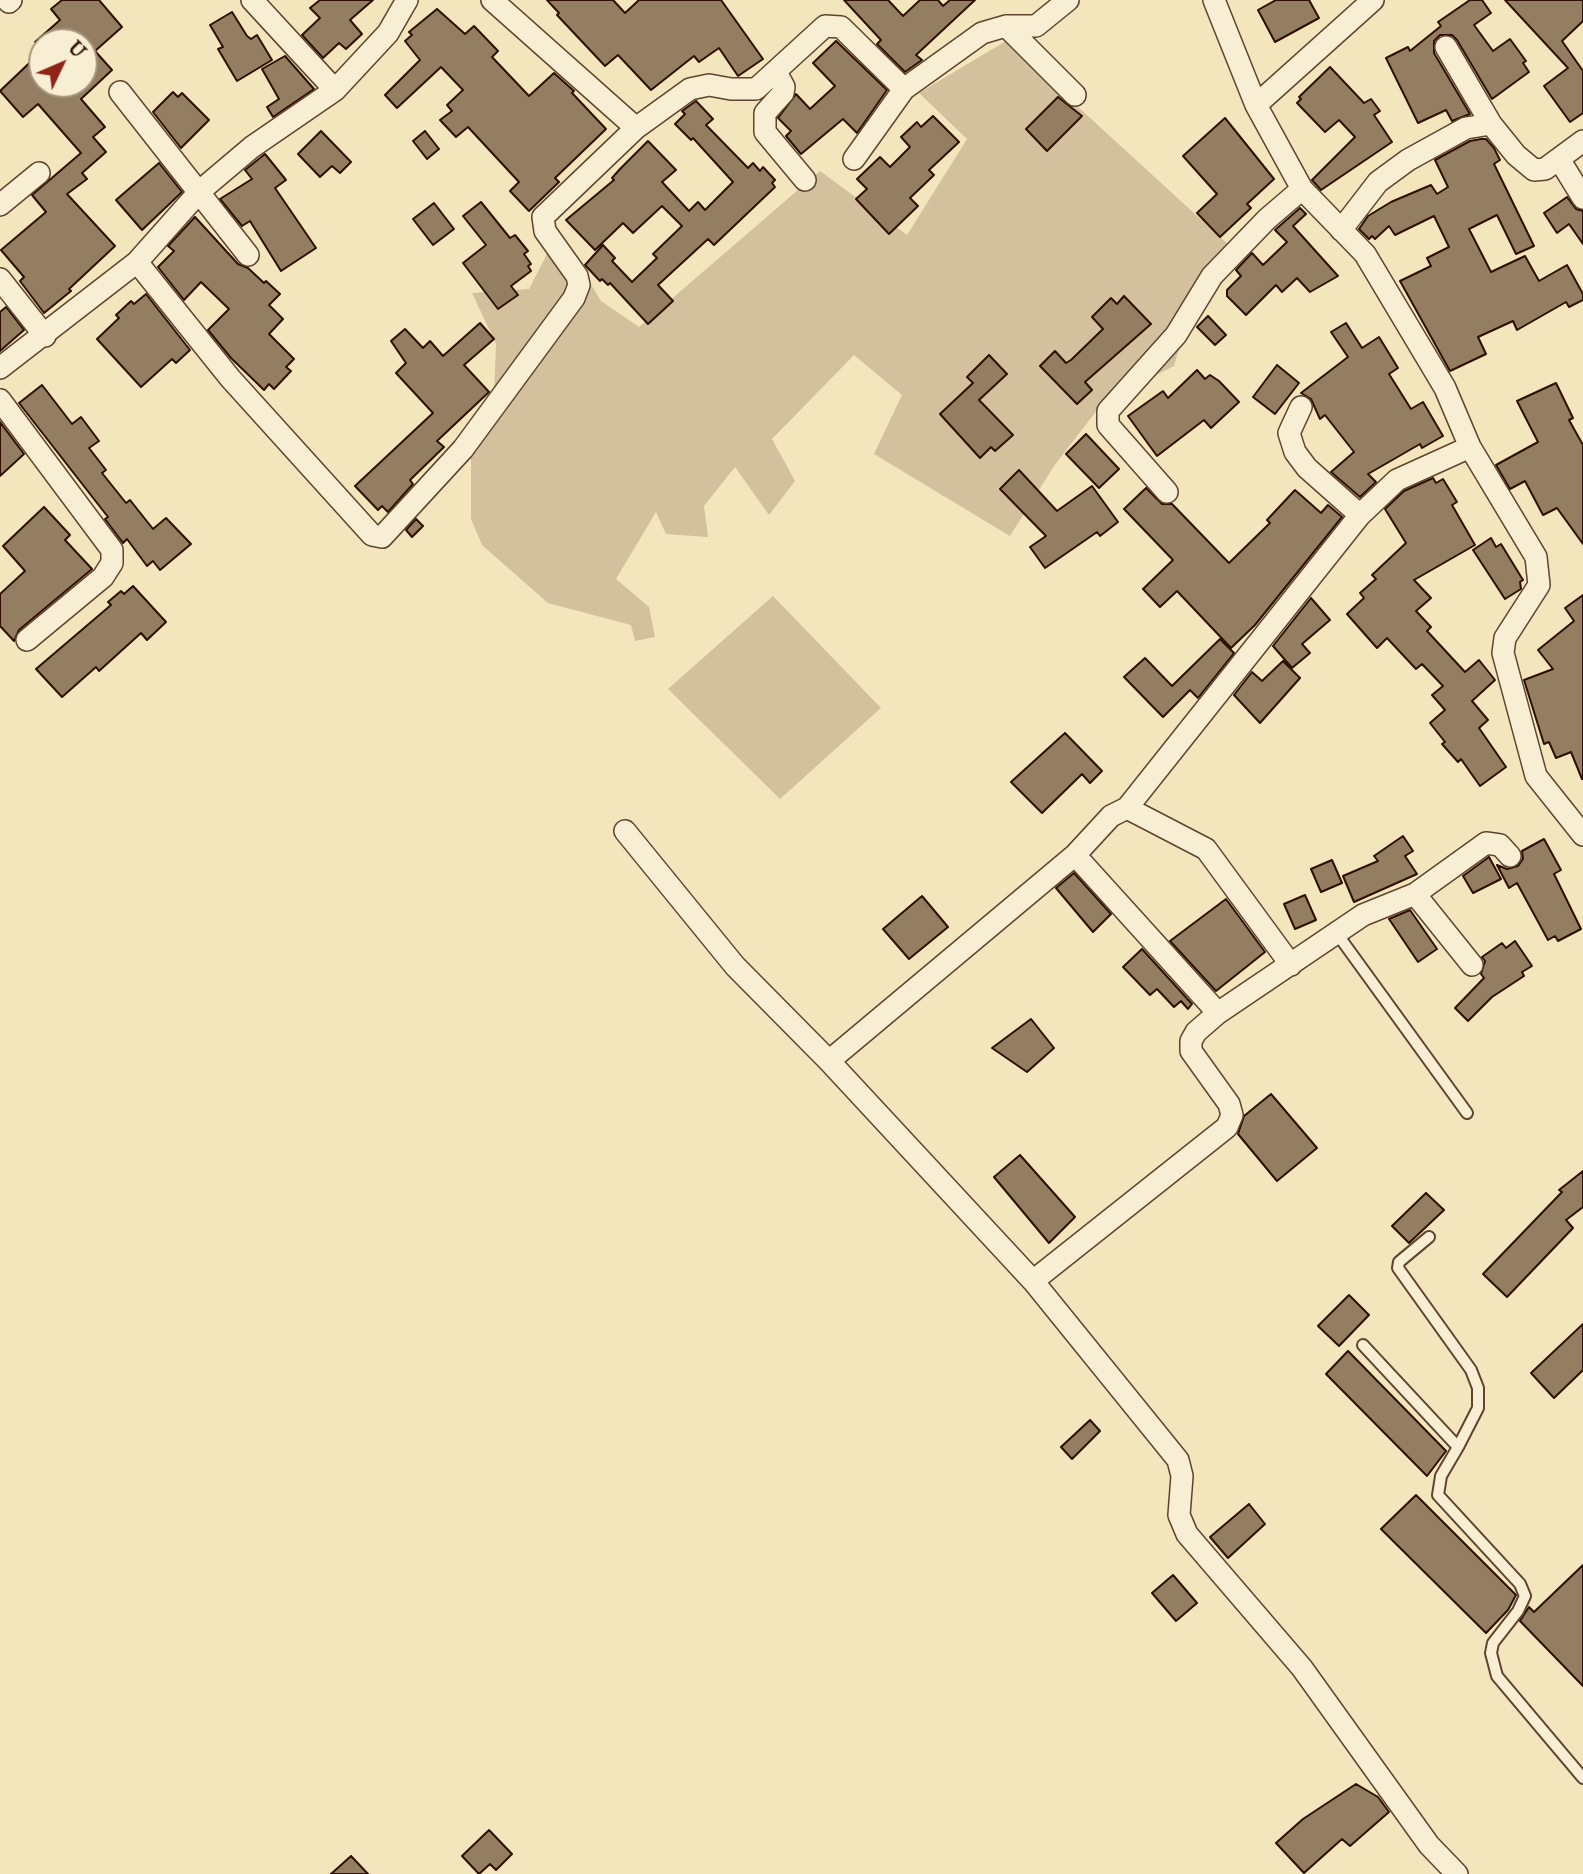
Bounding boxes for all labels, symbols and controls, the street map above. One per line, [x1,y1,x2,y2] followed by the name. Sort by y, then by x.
[28,28,98,98] north arrow
[64,36,91,63] text: U

